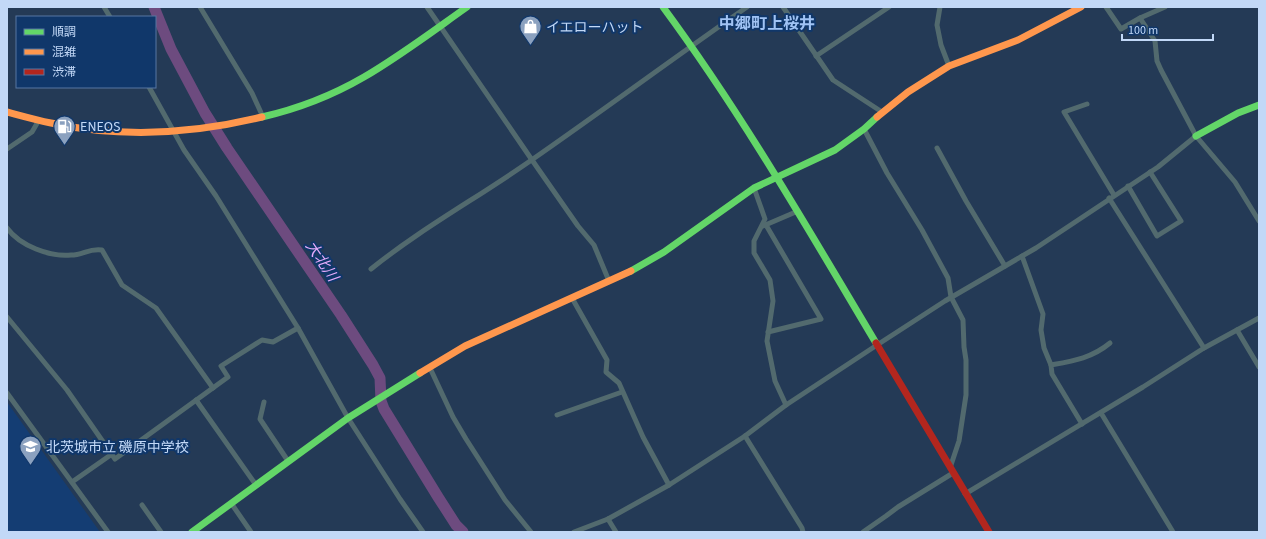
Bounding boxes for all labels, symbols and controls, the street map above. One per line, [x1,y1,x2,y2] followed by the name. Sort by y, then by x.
[719,13,815,35] district label: 中郷町上桜井
[518,14,544,47] shop icon: イエローハット
[16,16,156,88] legend
[1122,16,1213,42] scale bar
[546,18,644,38] place label: イエローハット
[1128,22,1158,39] text: 100 m
[52,24,76,41] text: 順調
[52,44,76,61] text: 混雑
[52,64,76,81] text: 渋滞
[52,113,78,146] fuel station icon: ENEOS
[80,117,121,137] place label: ENEOS
[300,237,344,287] water label: 大北川
[17,434,43,467] school or university icon: 北茨城市立 磯原中学校
[46,438,189,458] place label: 北茨城市立 磯原中学校

